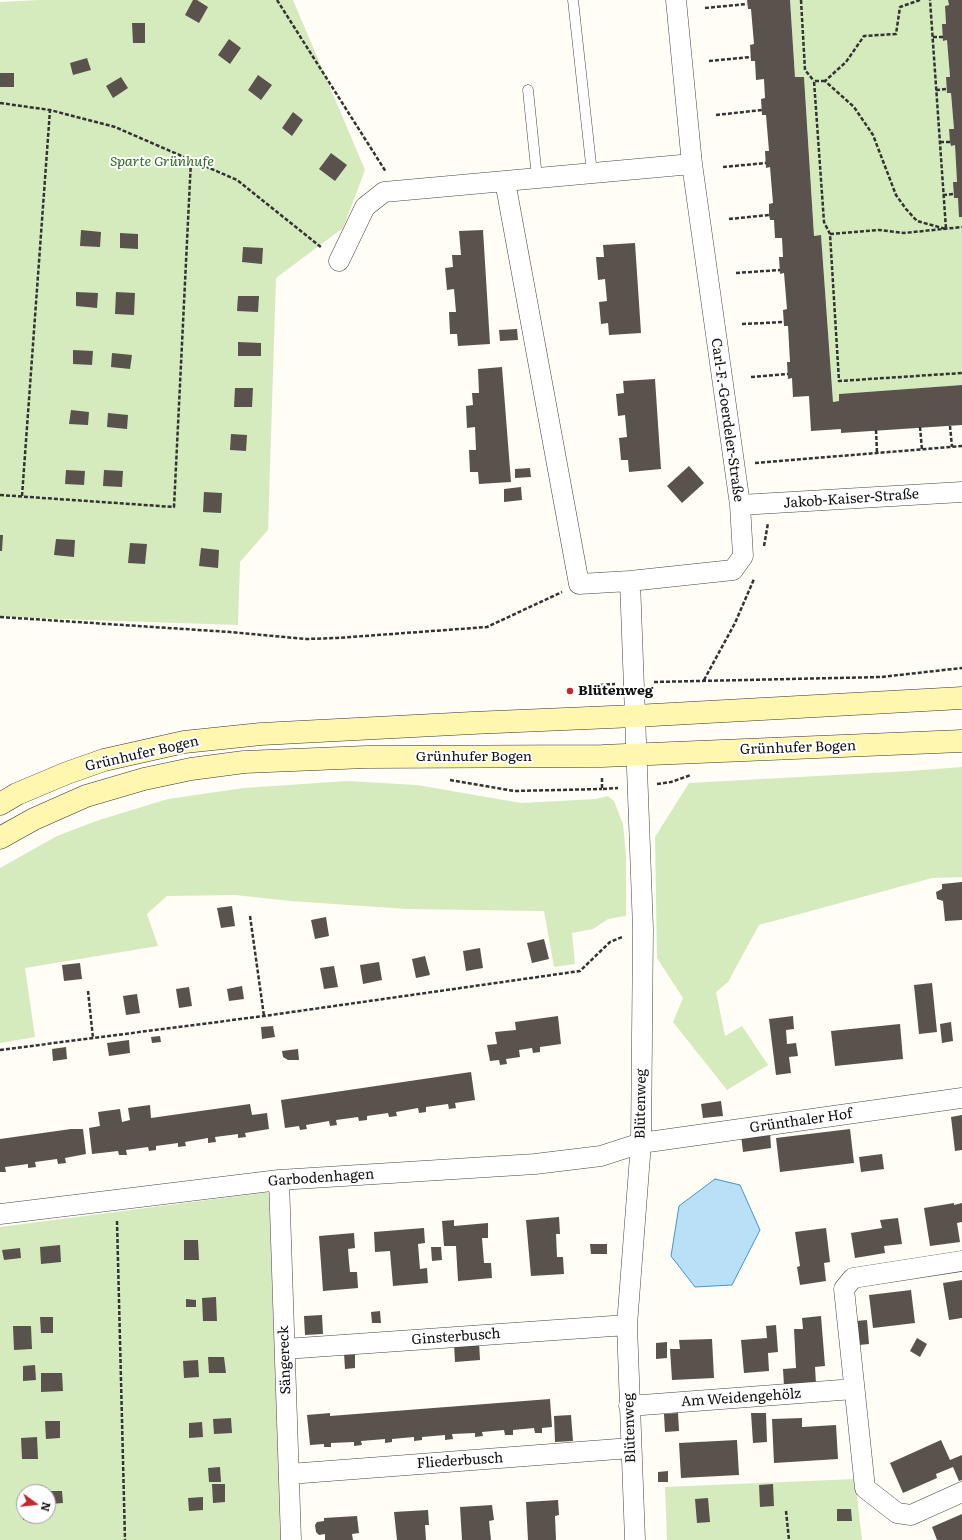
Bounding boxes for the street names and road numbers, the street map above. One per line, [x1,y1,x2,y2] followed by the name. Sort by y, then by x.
[707,337,747,503] street label: Carl-F.-Goerdeler-Straße
[783,486,919,512] street label: Jakob-Kaiser-Straße
[83,733,201,775] street label: Grünhufer Bogen
[740,738,856,758] street label: Grünhufer Bogen
[416,749,532,765] street label: Grünhufer Bogen
[632,1069,650,1139] street label: Blütenweg
[749,1105,853,1137] street label: Grünthaler Hof
[267,1166,375,1190] street label: Garbodenhagen
[275,1325,295,1395] street label: Sängereck
[411,1326,501,1348] street label: Ginsterbusch
[680,1385,802,1411] street label: Am Weidengehölz
[620,1392,640,1464] street label: Blütenweg
[416,1450,504,1472] street label: Fliederbusch

